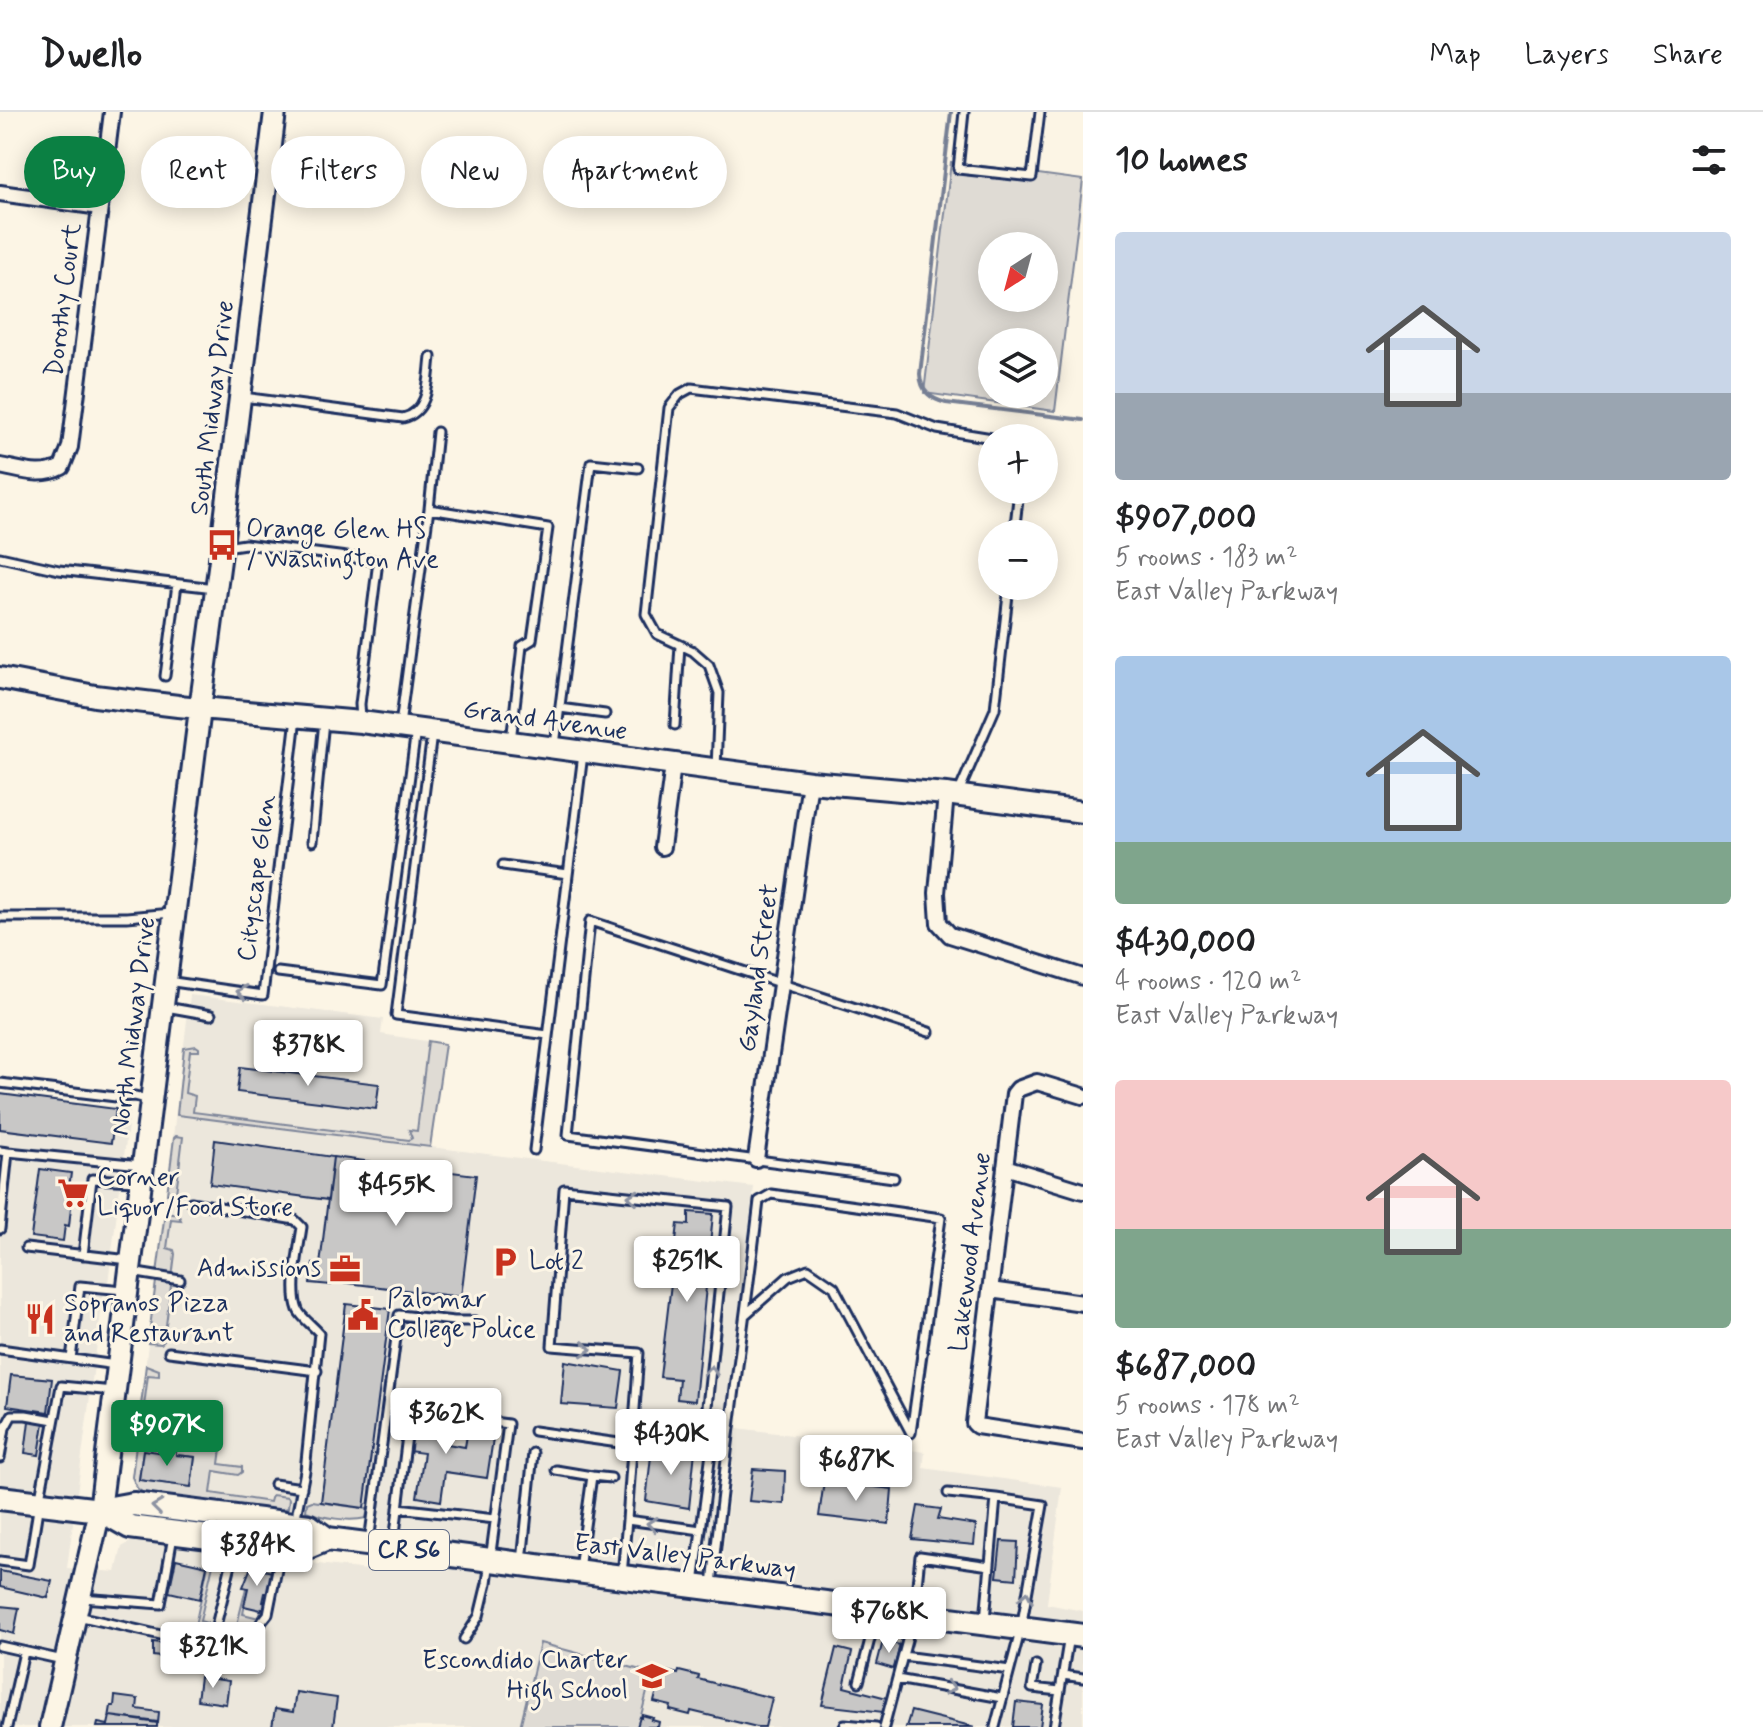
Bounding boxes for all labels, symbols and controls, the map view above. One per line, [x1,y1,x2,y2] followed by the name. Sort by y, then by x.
[40,31,142,80] text: Dwello
[1430,37,1481,74] text: Map
[1525,37,1609,74] text: Layers
[1653,37,1723,74] text: Share
[24,136,125,208] chip: Buy
[141,136,255,208] chip: Rent
[271,136,405,208] chip: Filters
[421,136,527,208] chip: New
[543,136,727,208] chip: Apartment
[1115,138,1248,183] text: 10 homes
[1687,138,1731,182] icon: filters
[38,221,90,379] street label: Dorothy Court
[978,232,1058,312] north arrow
[978,232,1058,600] map controls
[1351,284,1495,428] icon: home
[183,299,243,517] street label: South Midway Drive
[978,328,1058,408] button: layers
[978,424,1058,504] button: +
[1115,496,1256,541] text: $907,000
[246,513,439,580] place label: Orange Glen HS / Washington Ave
[978,520,1058,600] button: −
[205,528,239,562] bus stop icon: Orange Glen HS / Washington Ave
[1115,541,1298,575] text: 5 rooms · 183 m²
[1115,575,1338,609] text: East Valley Parkway
[461,693,629,749] street label: Grand Avenue
[1351,708,1495,852] icon: home
[230,793,284,963] street label: Cityscape Glen
[730,882,788,1054] street label: Gayland Street
[104,915,164,1137] street label: North Midway Drive
[1115,920,1256,965] text: $430,000
[1115,965,1302,999] text: 4 rooms · 120 m²
[236,984,249,1001] one-way arrow
[1115,999,1338,1033] text: East Valley Parkway
[252,1020,364,1088] pin: $378K
[272,1029,344,1063] text: $378K
[1351,1132,1495,1276] icon: home
[942,1150,1000,1354] street label: Lakewood Avenue
[340,1160,452,1228] pin: $455K
[97,1161,293,1225] place label: Corner Liquor/Food Store
[357,1169,435,1203] text: $455K
[56,1176,90,1210] supermarket icon: Corner Liquor/Food Store
[626,1188,639,1205] one-way arrow
[631,1236,743,1304] pin: $251K
[488,1245,522,1279] parking icon: Lot 2
[529,1245,584,1279] place label: Lot 2
[652,1245,722,1279] text: $251K
[197,1252,321,1286] place label: Admissions
[328,1252,362,1286] office icon: Admissions
[387,1283,536,1347] place label: Palomar College Police
[64,1287,234,1351] place label: Sopranos Pizza and Restaurant
[346,1298,380,1332] public building icon: Palomar College Police
[23,1302,57,1336] restaurant icon: Sopranos Pizza and Restaurant
[580,1340,593,1357] one-way arrow
[1115,1344,1256,1389] text: $687,000
[702,1364,719,1377] one-way arrow
[390,1388,502,1456] pin: $362K
[1115,1389,1300,1423] text: 5 rooms · 178 m²
[408,1397,484,1431] text: $362K
[111,1400,223,1468] pin: $907K
[129,1409,205,1443] text: $907K
[615,1409,727,1477] pin: $430K
[633,1418,709,1452] text: $430K
[1115,1423,1338,1457] text: East Valley Parkway
[800,1435,912,1503] pin: $687K
[818,1444,894,1478] text: $687K
[150,1499,164,1516] one-way arrow
[645,1516,659,1533] one-way arrow
[201,1520,313,1588] pin: $384K
[572,1527,798,1587] street label: East Valley Parkway
[220,1529,294,1563] text: $384K
[369,1530,449,1570] road number: CR S6
[833,1587,945,1655] pin: $768K
[1017,1590,1034,1604] one-way arrow
[850,1596,928,1630] text: $768K
[157,1622,269,1690] pin: $321K
[178,1631,248,1665] text: $321K
[422,1644,628,1711] place label: Escondido Charter High School
[635,1659,669,1693] school or university icon: Escondido Charter High School
[943,1679,956,1696] one-way arrow

